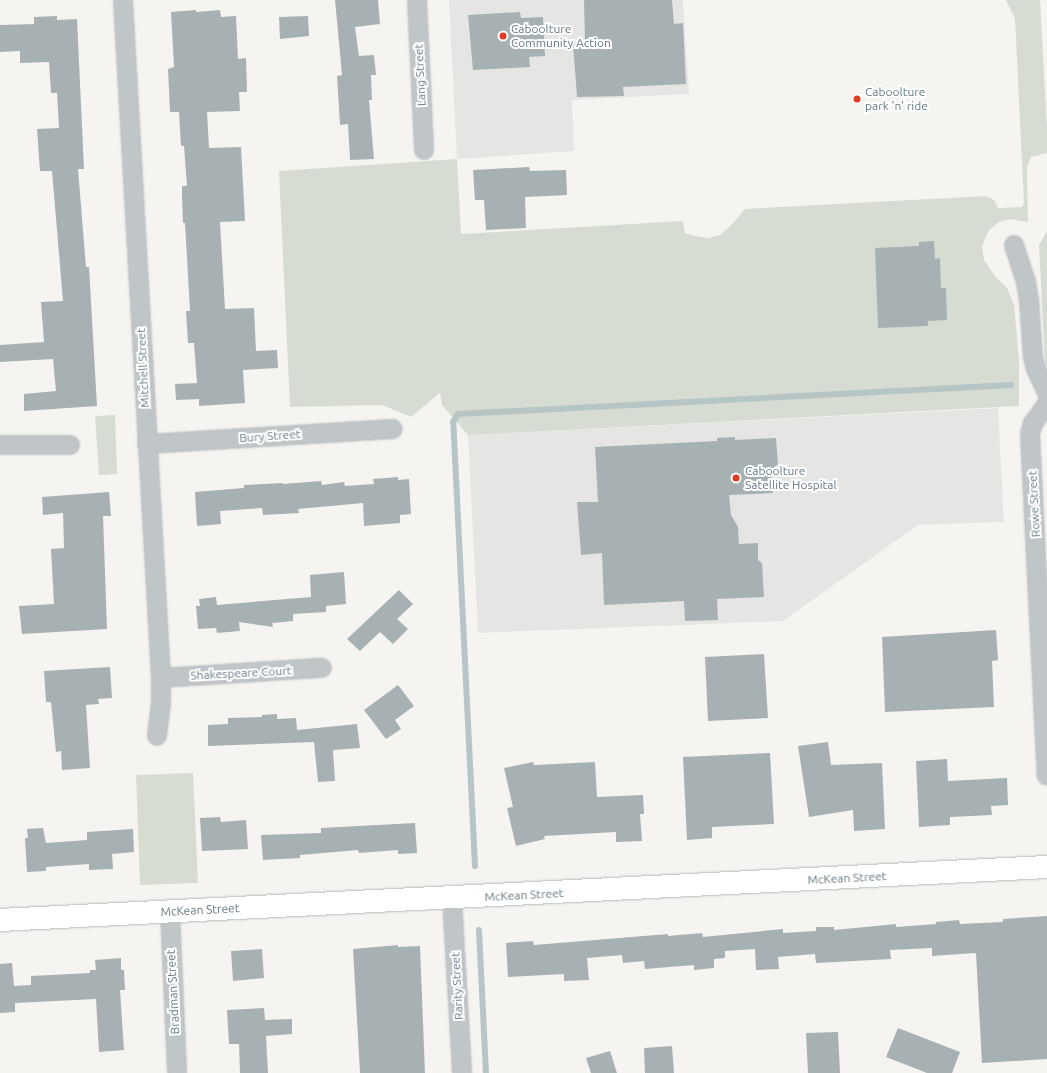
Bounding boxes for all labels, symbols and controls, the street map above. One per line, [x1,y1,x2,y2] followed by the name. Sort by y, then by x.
[511,22,611,50] place label: Caboolture Community Action
[498,31,508,41] marker: Caboolture Community Action
[411,44,429,106] street label: Lang Street
[865,85,928,113] place label: Caboolture park 'n' ride
[852,94,862,104] marker: Caboolture park 'n' ride
[134,328,152,408] street label: Mitchell Street
[239,427,301,445] street label: Bury Street
[745,464,837,492] place label: Caboolture Satellite Hospital
[1025,470,1043,538] street label: Rowe Street
[730,472,742,484] marker: Caboolture Satellite Hospital
[190,663,292,683] street label: Shakespeare Court
[807,869,887,887] street label: McKean Street
[484,886,564,904] street label: McKean Street
[160,901,240,919] street label: McKean Street
[164,949,182,1035] street label: Bradman Street
[448,952,466,1020] street label: Rarity Street

